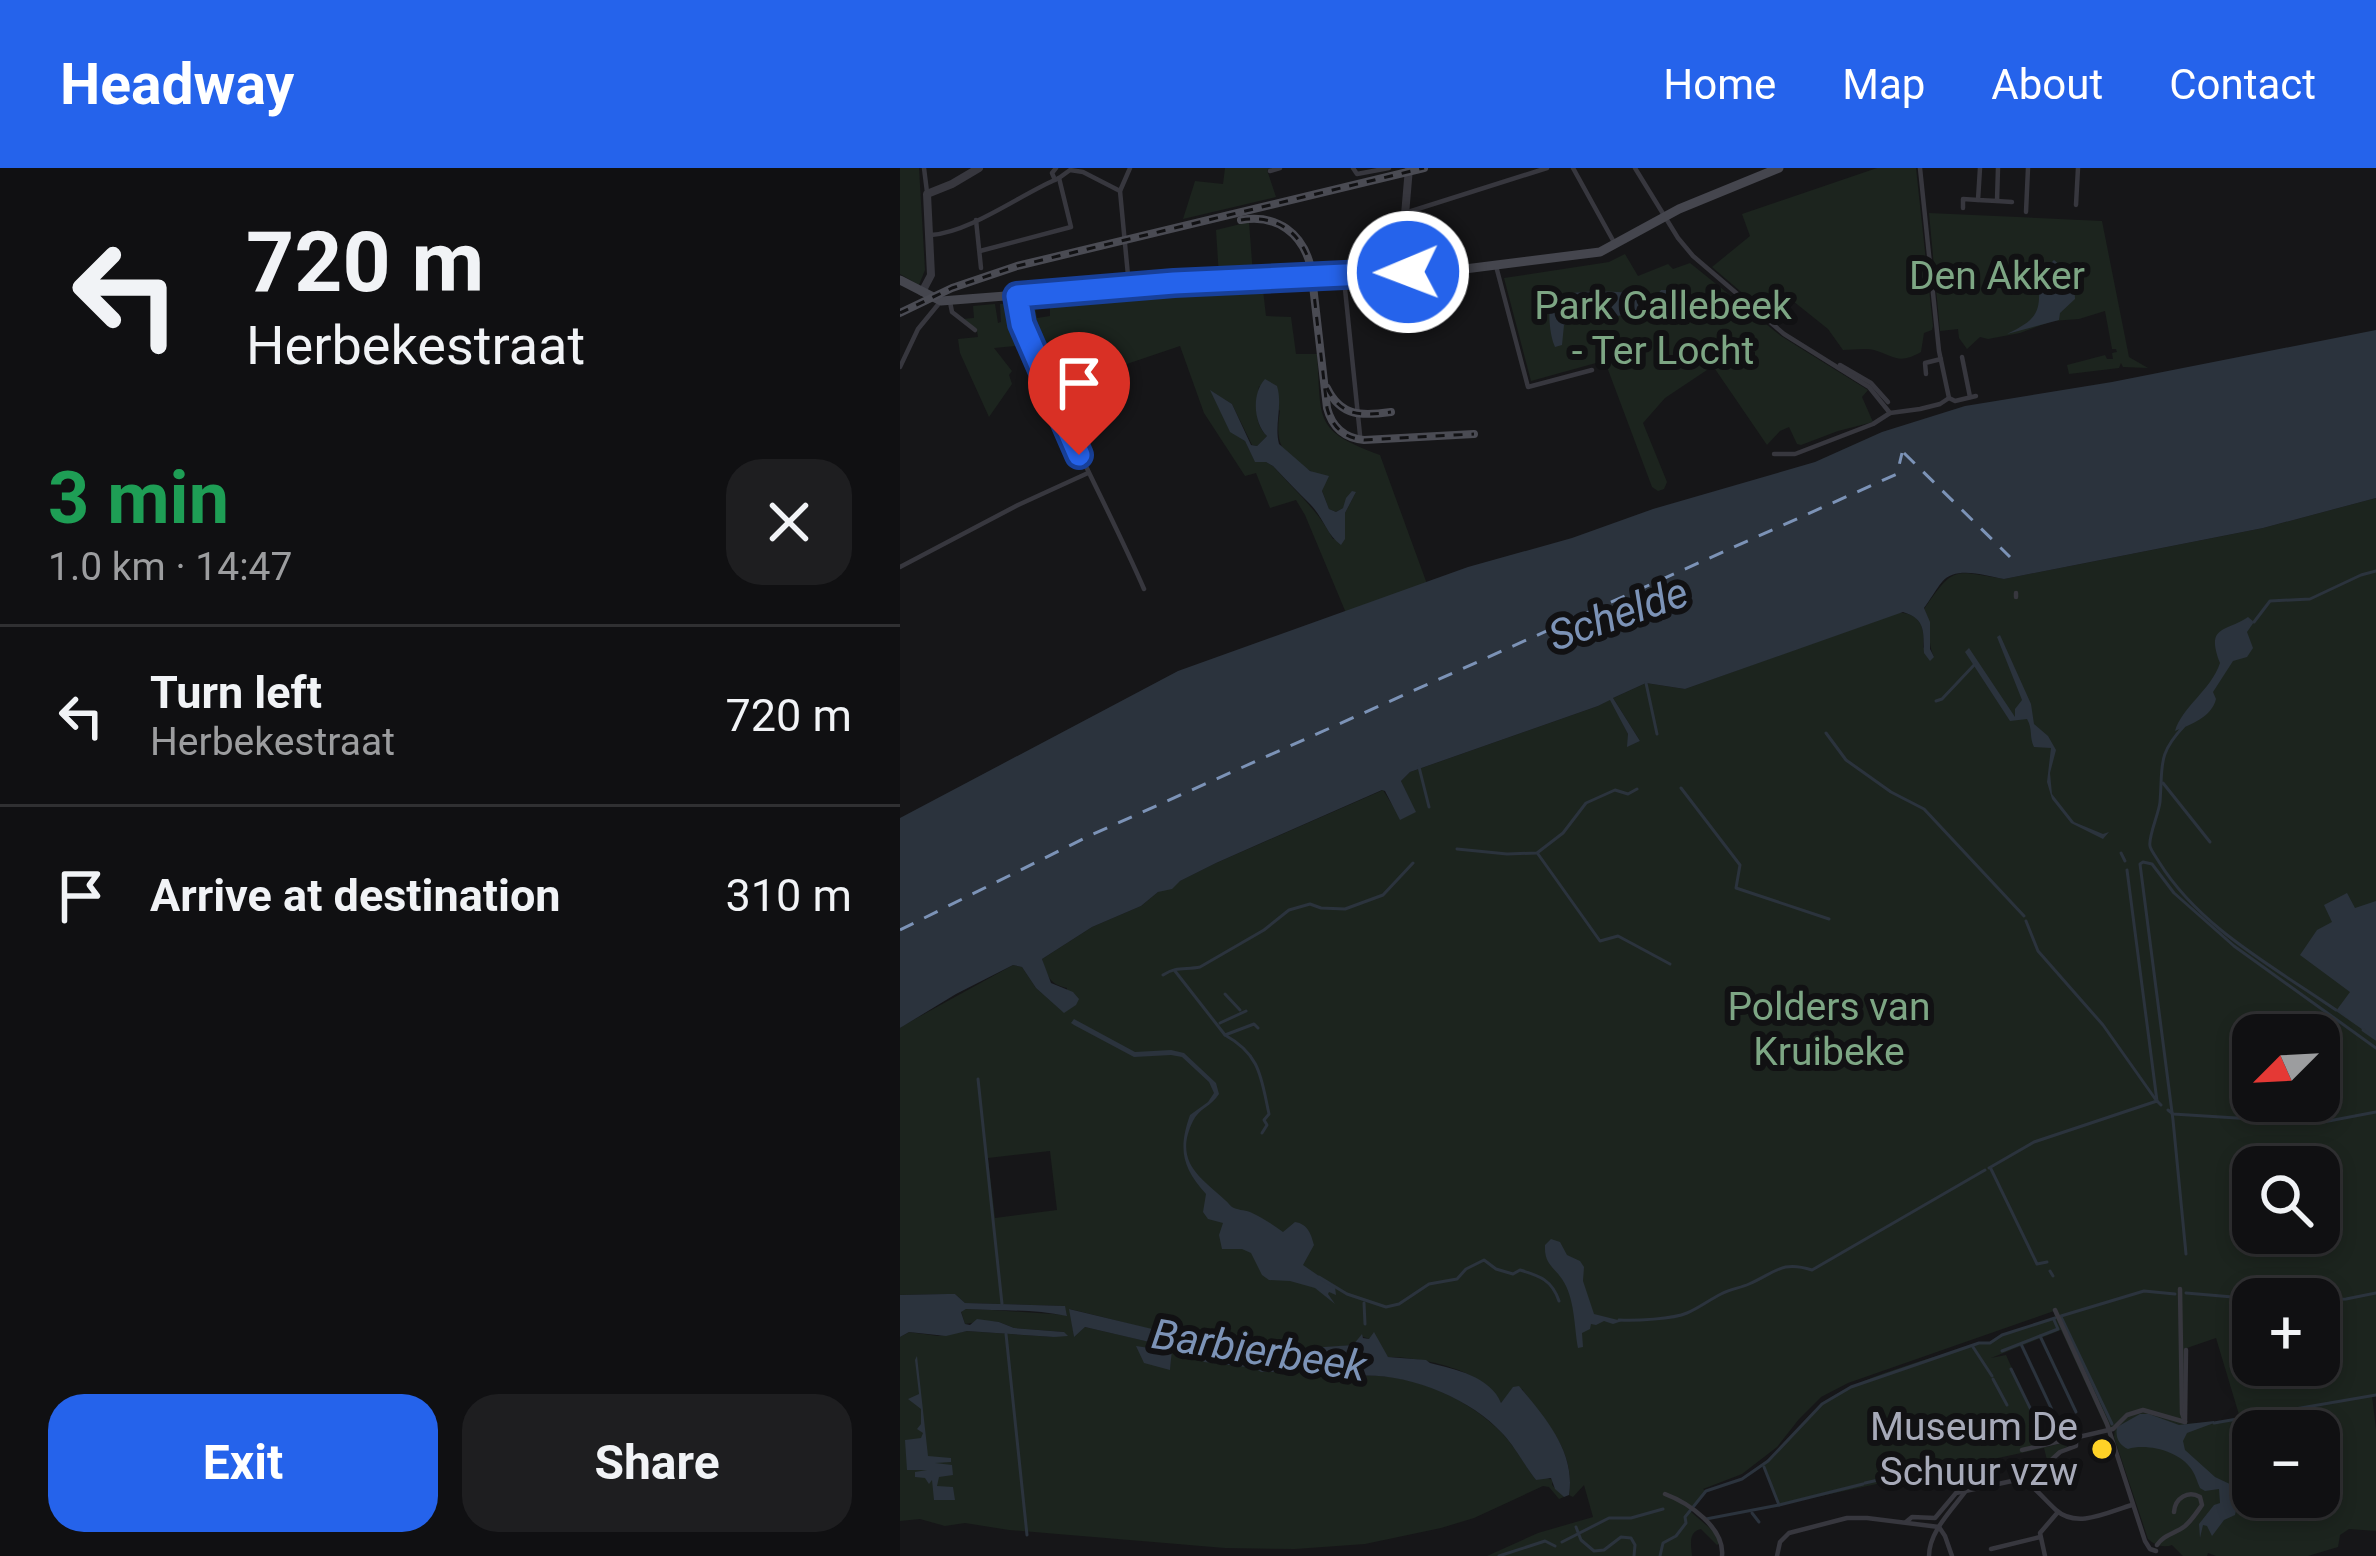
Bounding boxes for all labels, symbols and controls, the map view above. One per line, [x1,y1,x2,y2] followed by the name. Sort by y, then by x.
[60,51,294,118] text: Headway
[1663,60,1776,109] text: Home
[1842,60,1925,109] text: Map
[1991,60,2103,109] text: About
[2169,60,2316,109] text: Contact
[1345,209,1471,335] position arrow
[246,213,484,312] text: 720 m
[48,216,204,372] icon: left
[1909,253,2085,299] park label: Den Akker
[1534,283,1792,374] park label: Park Callebeek - Ter Locht
[246,314,585,377] text: Herbekestraat
[1028,332,1130,455] pin
[1046,350,1112,416] icon: arrive
[48,456,229,541] text: 3 min
[726,459,852,585] button: close
[48,544,292,590] text: 1.0 km · 14:47
[1542,567,1694,661] water label: Schelde
[150,666,322,719] text: Turn left
[48,683,114,749] icon: left
[726,689,852,742] text: 720 m
[150,719,395,765] text: Herbekestraat
[48,863,114,929] icon: arrive
[150,869,561,922] text: Arrive at destination
[726,869,852,922] text: 310 m
[1727,984,1931,1075] park label: Polders van Kruibeke
[2232,1014,2340,1122] north arrow
[2232,1014,2340,1518] map controls
[2232,1146,2340,1254] button: search
[2232,1278,2340,1386] button: +
[1148,1309,1371,1391] water label: Barbierbeek
[48,1394,438,1532] button: Exit
[462,1394,852,1532] button: Share
[1870,1404,2078,1495] place label: Museum De Schuur vzw
[2232,1410,2340,1518] button: −
[2089,1436,2115,1462] marker: Museum De Schuur vzw

